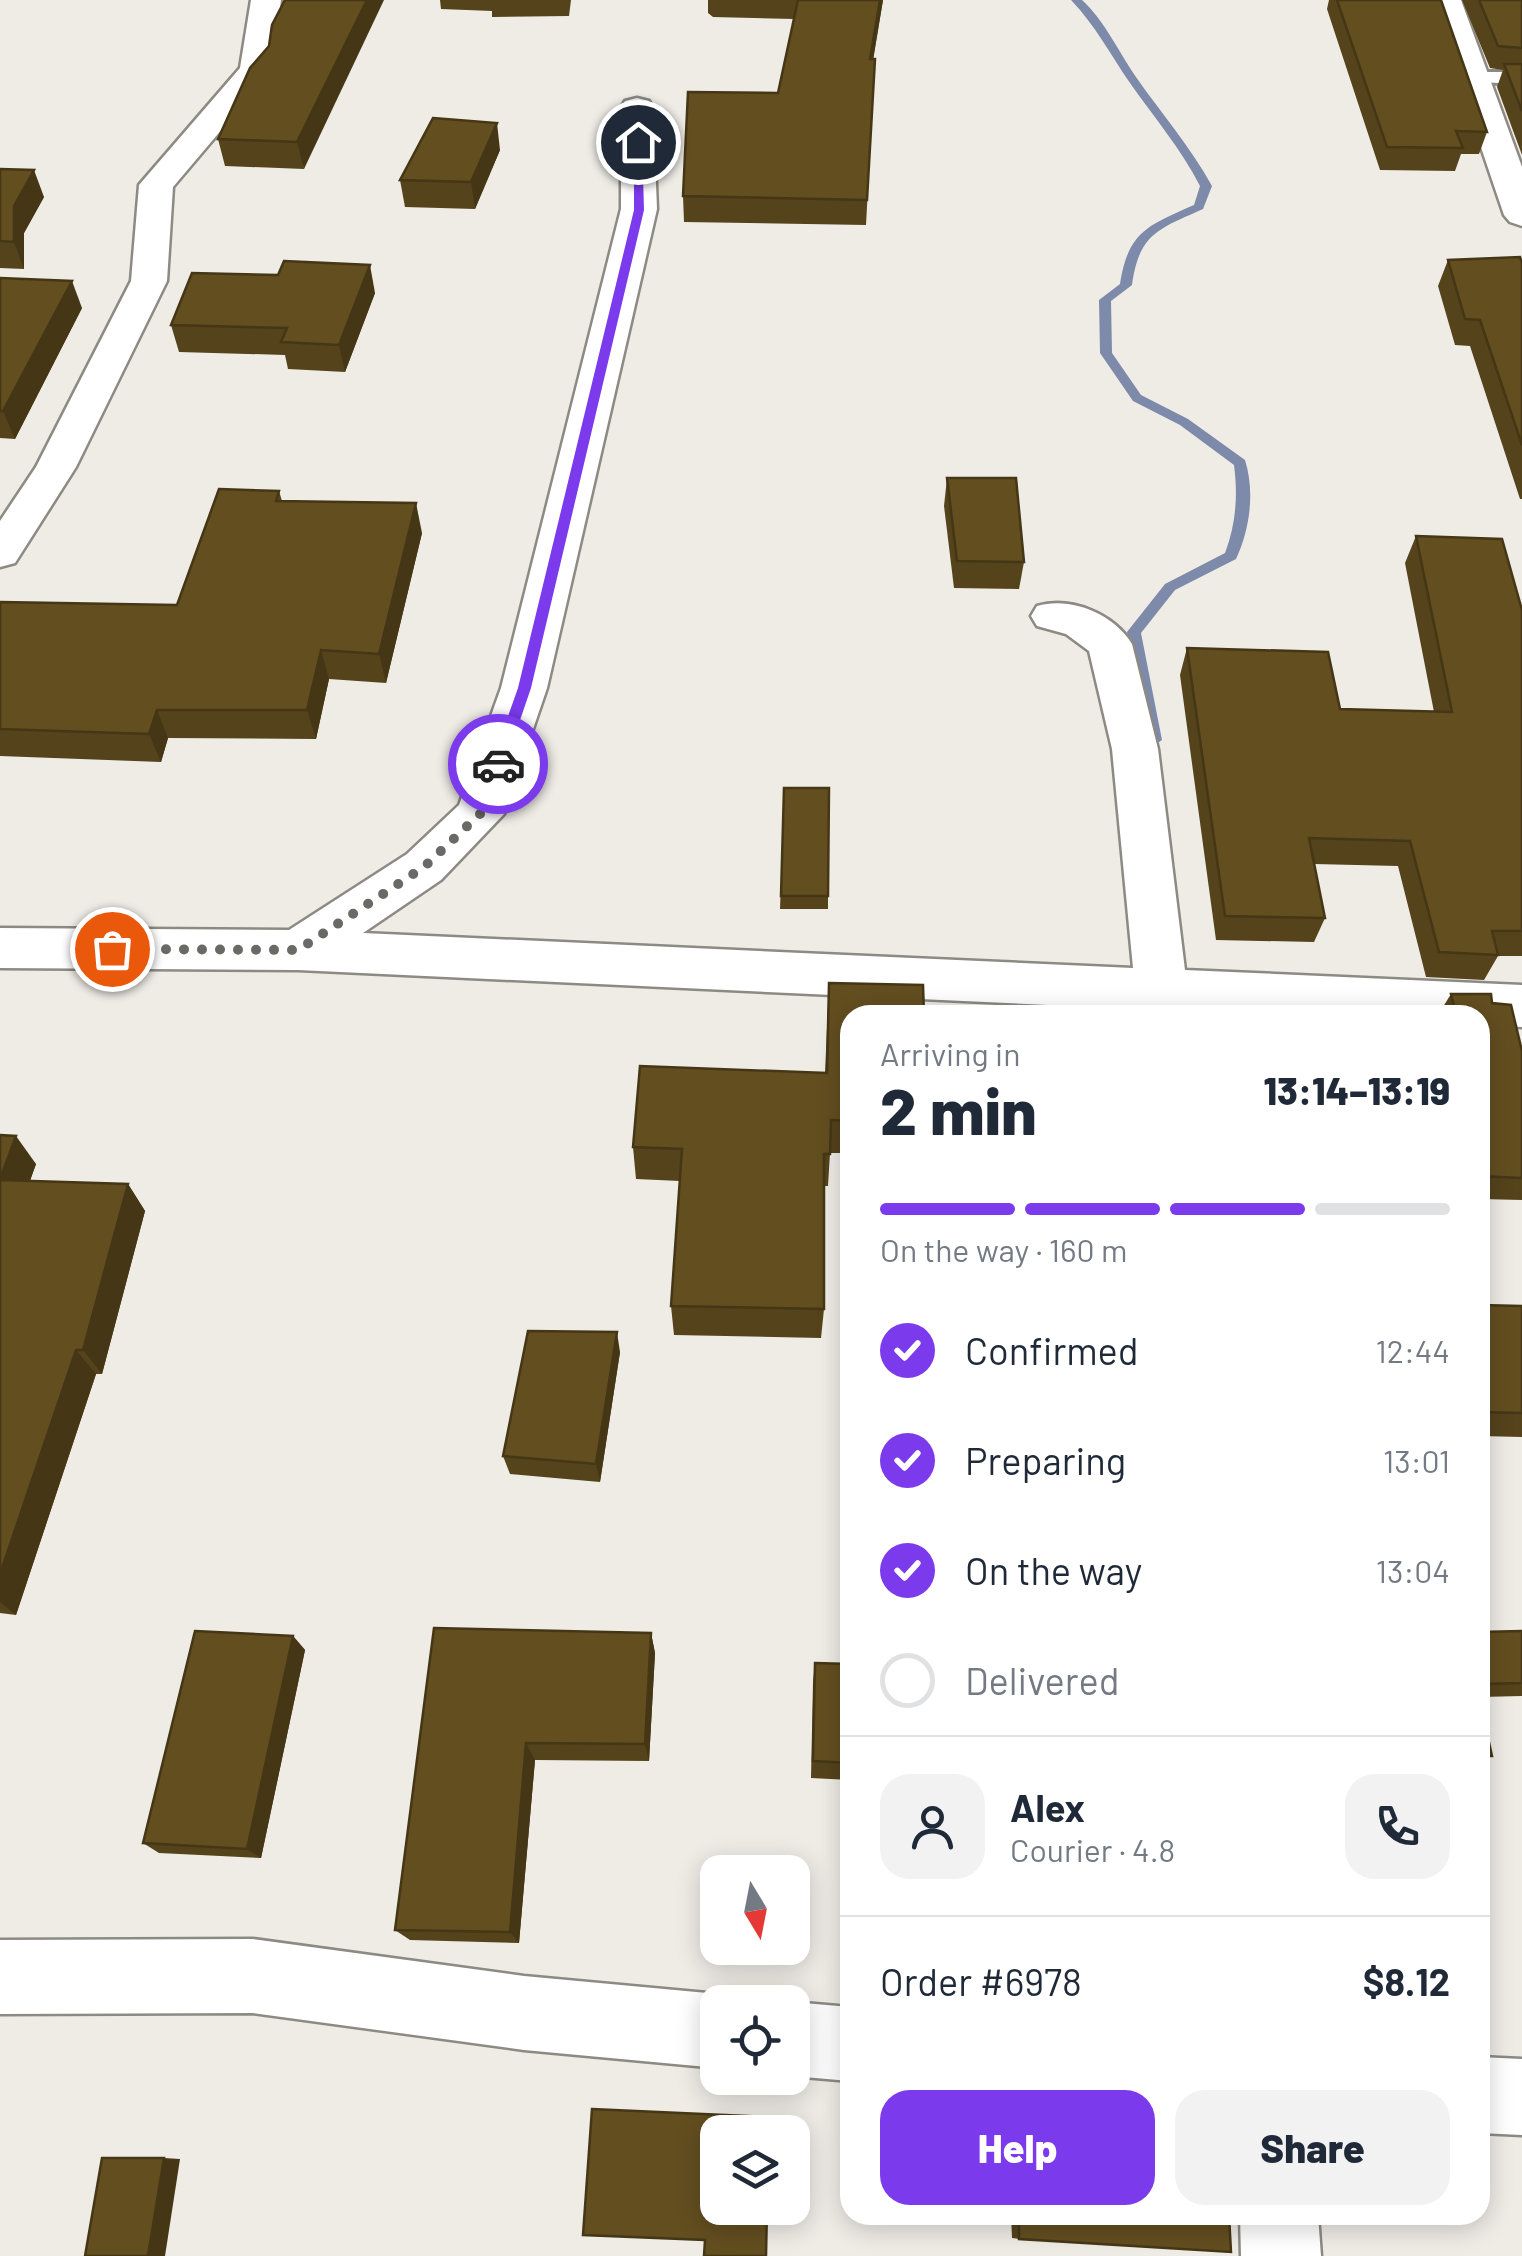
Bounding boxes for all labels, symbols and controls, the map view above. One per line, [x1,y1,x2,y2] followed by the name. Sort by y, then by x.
[596,100,681,185] pin
[611,115,666,170] icon: home
[448,714,548,814] courier
[471,737,526,792] icon: car
[70,907,155,992] pin
[85,922,140,977] icon: bag
[880,1034,1020,1072] text: Arriving in
[1264,1067,1450,1113] text: 13:14–13:19
[880,1070,1037,1148] text: 2 min
[880,1230,1127,1268] text: On the way · 160 m
[880,1323,935,1378] icon: check
[965,1327,1138,1373] text: Confirmed
[1376,1331,1450,1369] text: 12:44
[880,1433,935,1488] icon: check
[965,1437,1126,1483] text: Preparing
[1383,1441,1450,1479] text: 13:01
[880,1543,935,1598] icon: check
[965,1547,1142,1593] text: On the way
[1376,1551,1450,1589] text: 13:04
[965,1657,1119,1703] text: Delivered
[880,1774,985,1879] button: person
[1345,1774,1450,1879] button: phone
[1010,1784,1085,1830] text: Alex
[1010,1830,1175,1868] text: Courier · 4.8
[700,1855,810,1965] north arrow
[700,1855,810,2225] map controls
[880,1958,1082,2004] text: Order #6978
[1363,1958,1450,2004] text: $8.12
[700,1985,810,2095] button: locate
[880,2090,1155,2205] button: Help
[1175,2090,1450,2205] button: Share
[700,2115,810,2225] button: layers

